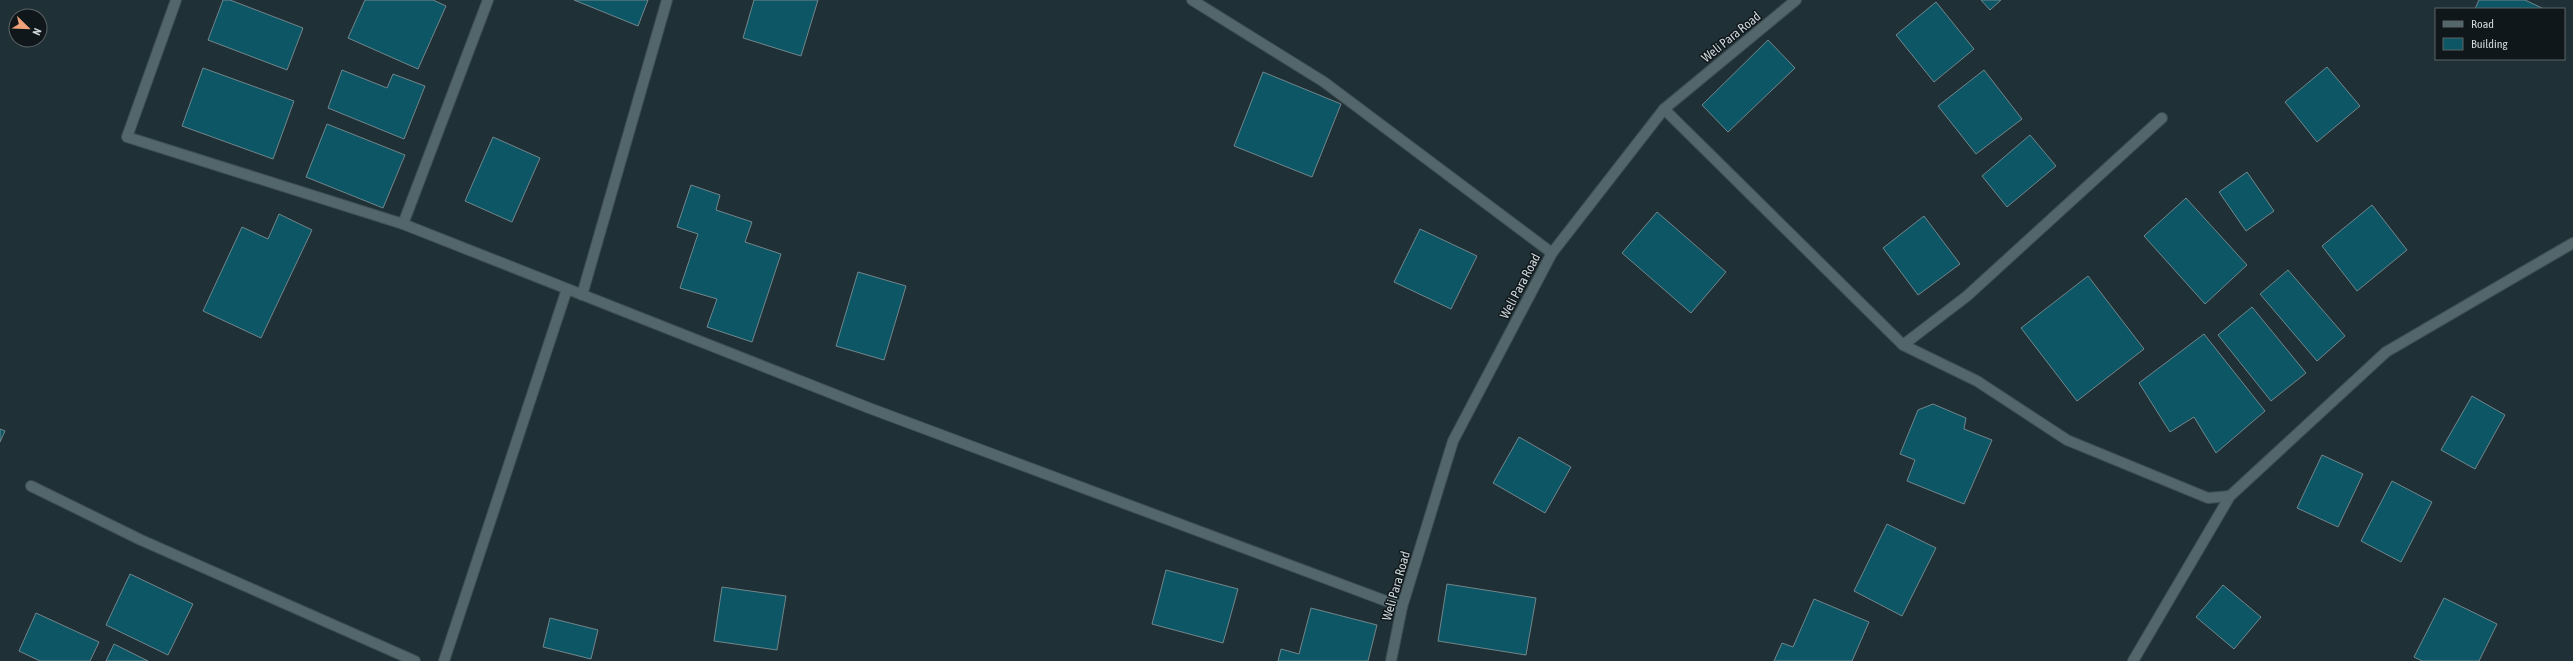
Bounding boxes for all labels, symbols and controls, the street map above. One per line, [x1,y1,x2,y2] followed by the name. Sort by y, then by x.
[8,8,48,48] north arrow
[2435,8,2565,60] legend
[1698,9,1764,65] street label: Weli Para Road
[2471,17,2494,31] text: Road
[30,27,44,37] text: N
[2471,37,2509,51] text: Building
[1497,251,1543,321] street label: Weli Para Road
[1379,550,1413,622] street label: Weli Para Road

